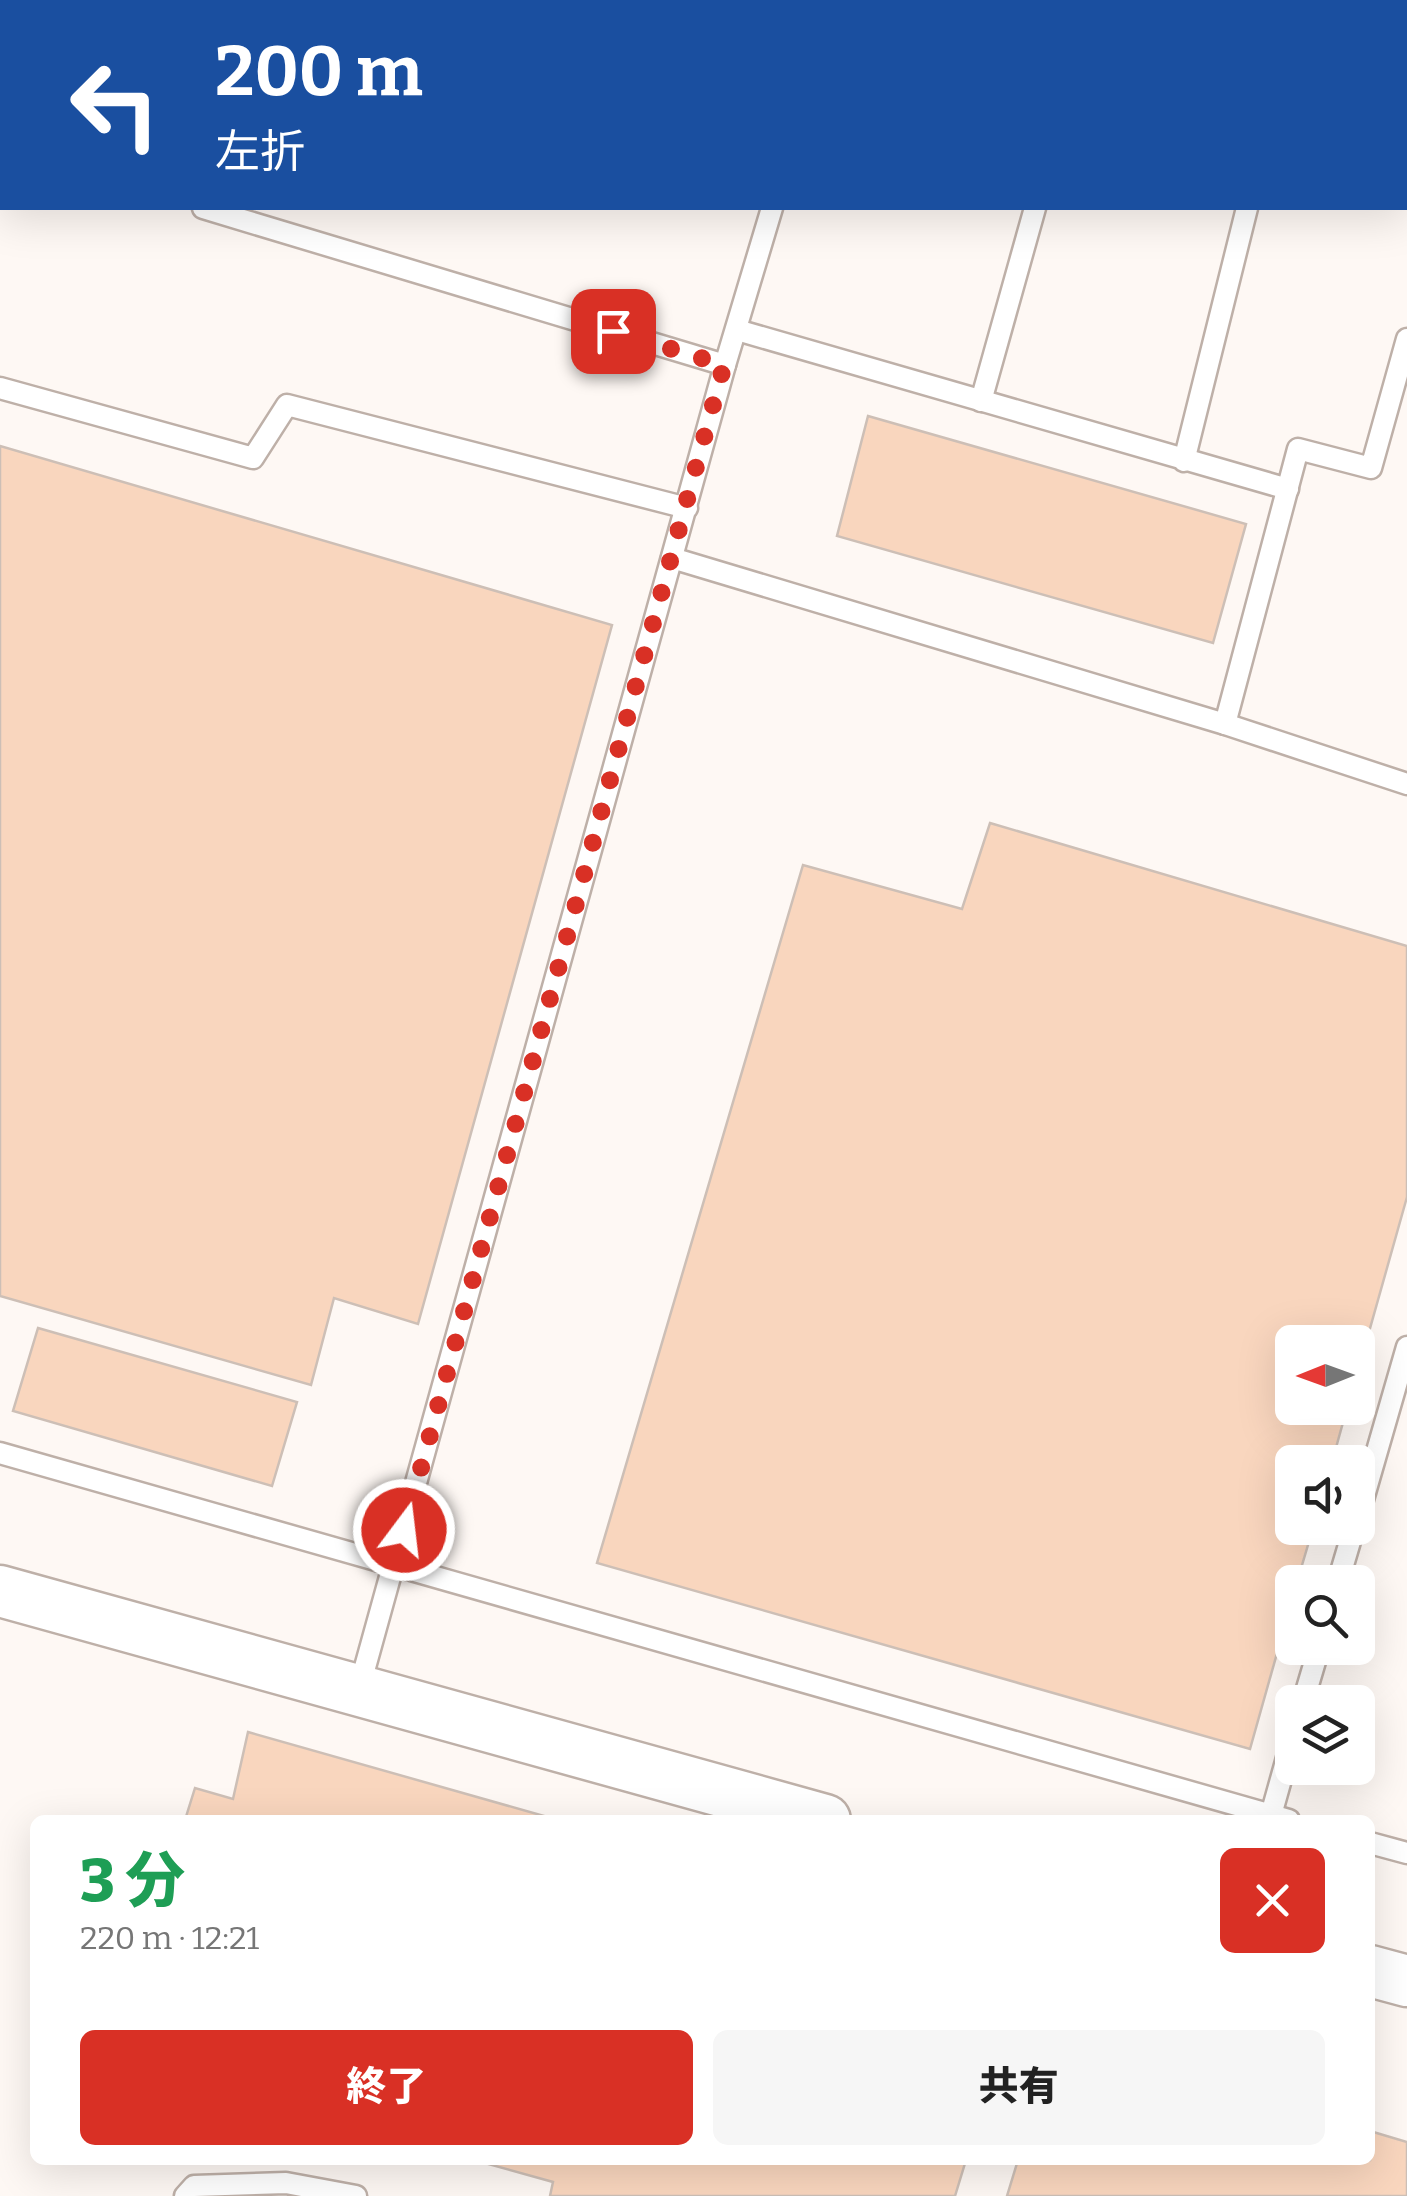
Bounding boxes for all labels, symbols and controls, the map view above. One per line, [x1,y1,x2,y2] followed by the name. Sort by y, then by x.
[215,30,423,114] text: 200 m
[50,40,180,170] icon: left
[215,125,305,179] text: 左折
[571,289,656,374] pin
[586,304,641,359] icon: arrive
[1275,1325,1375,1425] north arrow
[1275,1325,1375,1785] map controls
[1275,1445,1375,1545] button: sound
[352,1478,456,1582] position arrow
[1275,1565,1375,1665] button: search
[1275,1685,1375,1785] button: layers
[80,1845,185,1917] text: 3 分
[1220,1848,1325,1953] button: close
[80,1919,259,1957] text: 220 m · 12:21
[80,2030,693,2145] button: 終了
[713,2030,1325,2145] button: 共有

